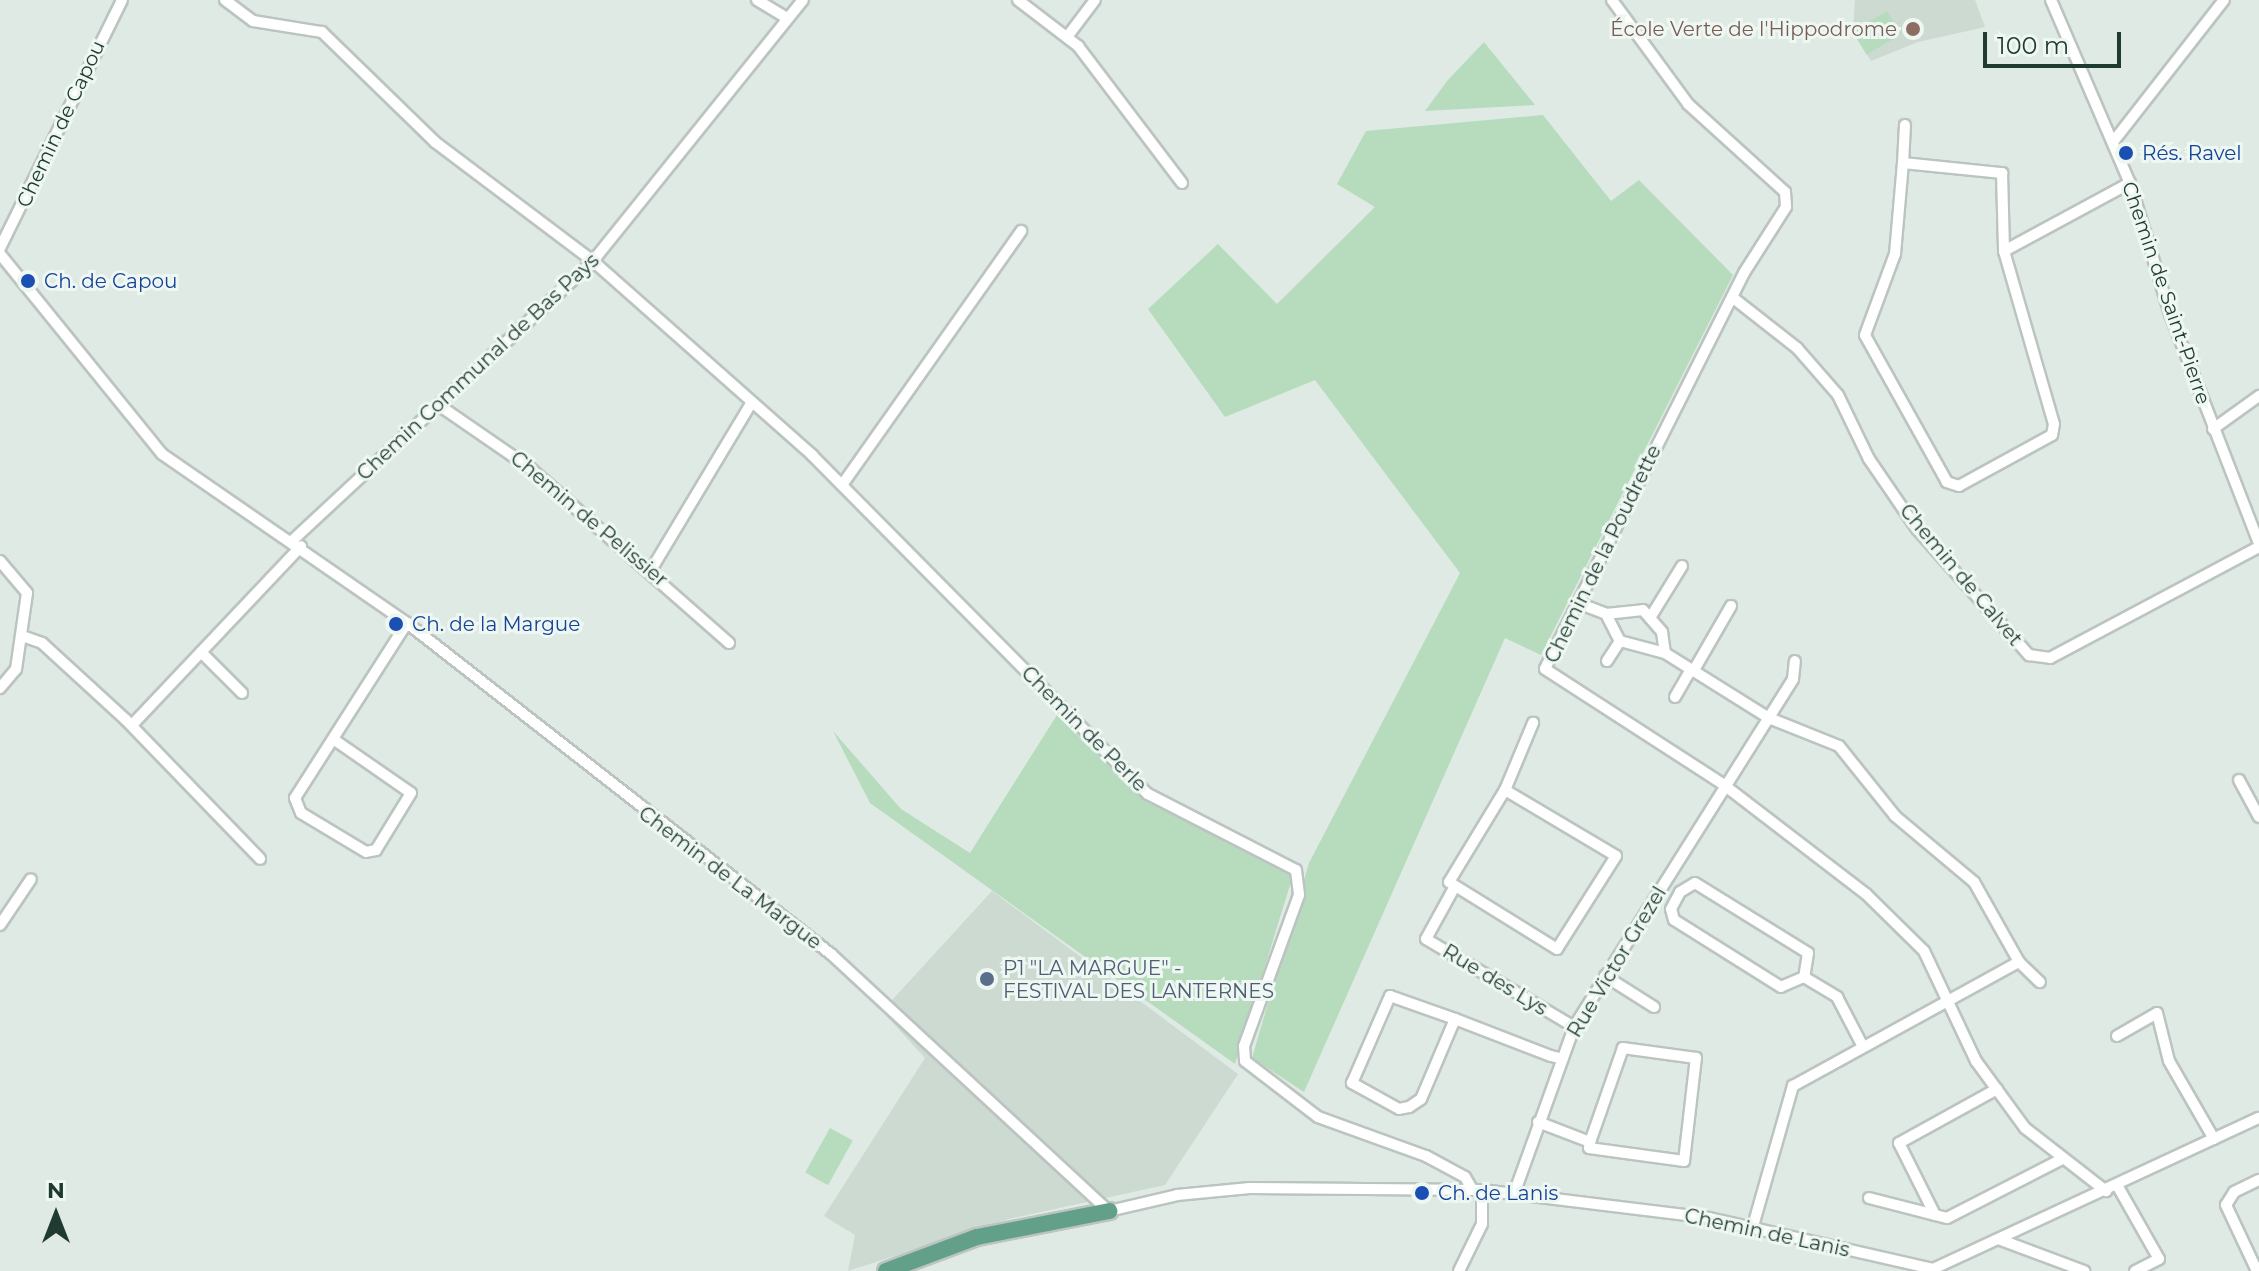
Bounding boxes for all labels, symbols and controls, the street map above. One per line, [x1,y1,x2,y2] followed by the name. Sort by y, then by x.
[1987,16,2125,66] scale bar
[1610,17,1897,41] place label: École Verte de l'Hippodrome
[1904,20,1922,38] marker: École Verte de l'Hippodrome
[1997,31,2069,60] text: 100 m
[12,37,110,211] street label: Chemin de Capou
[2142,141,2242,165] place label: Rés. Ravel
[2117,144,2135,162] marker: Rés. Ravel
[2117,178,2215,408] street label: Chemin de Saint-Pierre
[352,248,604,486] street label: Chemin Communal de Bas Pays
[44,269,177,293] place label: Ch. de Capou
[19,272,37,290] marker: Ch. de Capou
[1540,441,1666,667] street label: Chemin de la Poudrette
[505,446,673,592] street label: Chemin de Pelissier
[1895,499,2027,651] street label: Chemin de Calvet
[412,612,580,636] place label: Ch. de la Margue
[387,615,405,633] marker: Ch. de la Margue
[1016,661,1152,797] street label: Chemin de Perle
[634,801,826,955] street label: Chemin de La Margue
[1562,882,1672,1042] street label: Rue Victor Grezel
[1438,939,1552,1021] street label: Rue des Lys
[1003,956,1274,1003] place label: P1 "LA MARGUE" - FESTIVAL DES LANTERNES
[978,970,996,988] marker: P1 "LA MARGUE" - FESTIVAL DES LANTERNES
[16,1175,96,1255] north arrow
[47,1177,65,1204] text: N
[1438,1181,1558,1205] place label: Ch. de Lanis
[1413,1184,1431,1202] marker: Ch. de Lanis
[1682,1204,1852,1262] street label: Chemin de Lanis

